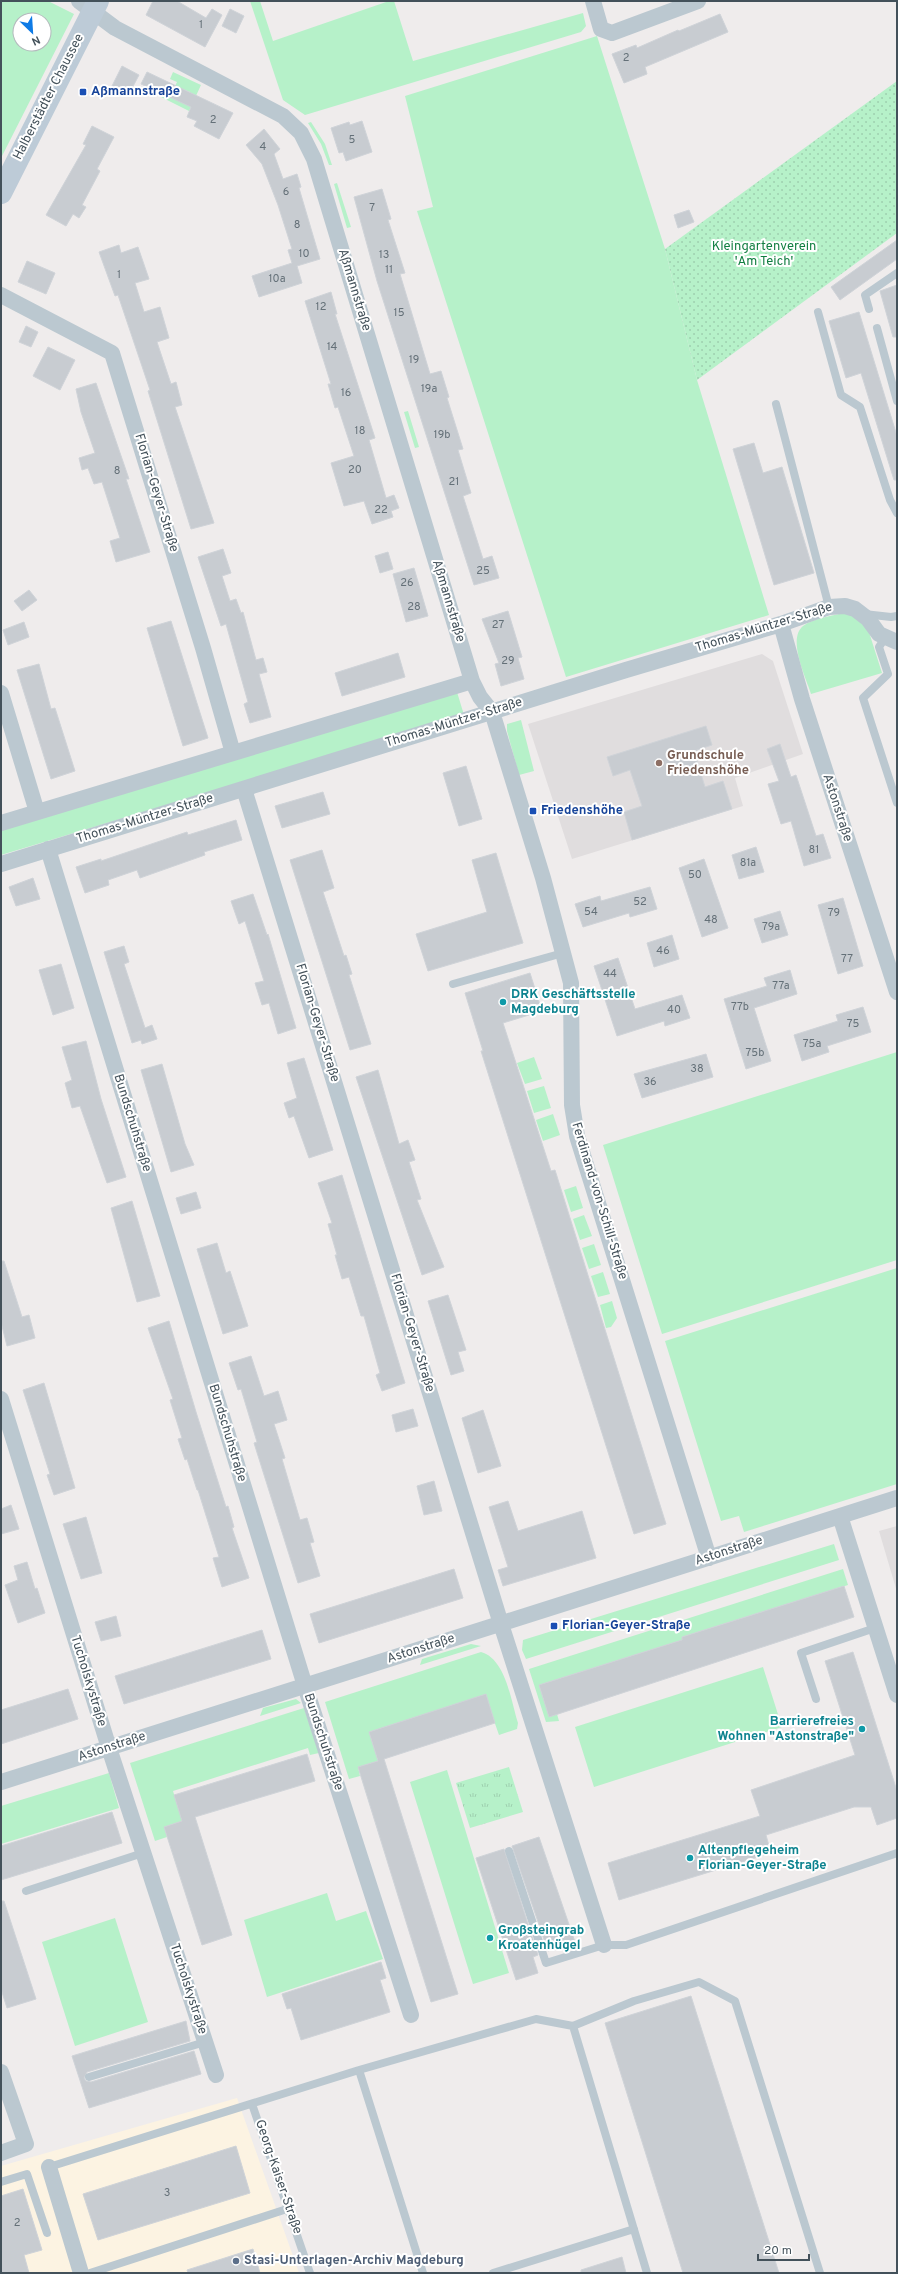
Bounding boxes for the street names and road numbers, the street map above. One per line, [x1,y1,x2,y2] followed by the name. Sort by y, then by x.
[10,31,88,163] street label: Halberstädter Chaussee
[334,247,374,333] street label: Aßmannstraße
[130,432,182,554] street label: Florian-Geyer-Straße
[428,558,468,644] street label: Aßmannstraße
[694,600,834,656] street label: Thomas-Müntzer-Straße
[384,695,524,751] street label: Thomas-Müntzer-Straße
[819,772,855,844] street label: Astonstraße
[75,791,215,847] street label: Thomas-Müntzer-Straße
[291,962,343,1084] street label: Florian-Geyer-Straße
[110,1072,154,1174] street label: Bundschuhstraße
[567,1120,631,1282] street label: Ferdinand-von-Schill-Straße
[386,1272,438,1394] street label: Florian-Geyer-Straße
[205,1382,249,1484] street label: Bundschuhstraße
[693,1533,765,1569] street label: Astonstraße
[385,1631,457,1667] street label: Astonstraße
[67,1633,109,1729] street label: Tucholskystraße
[300,1691,346,1793] street label: Bundschuhstraße
[76,1729,148,1765] street label: Astonstraße
[166,1942,210,2036] street label: Tucholskystraße
[251,2118,305,2236] street label: Georg-Kaiser-Straße

